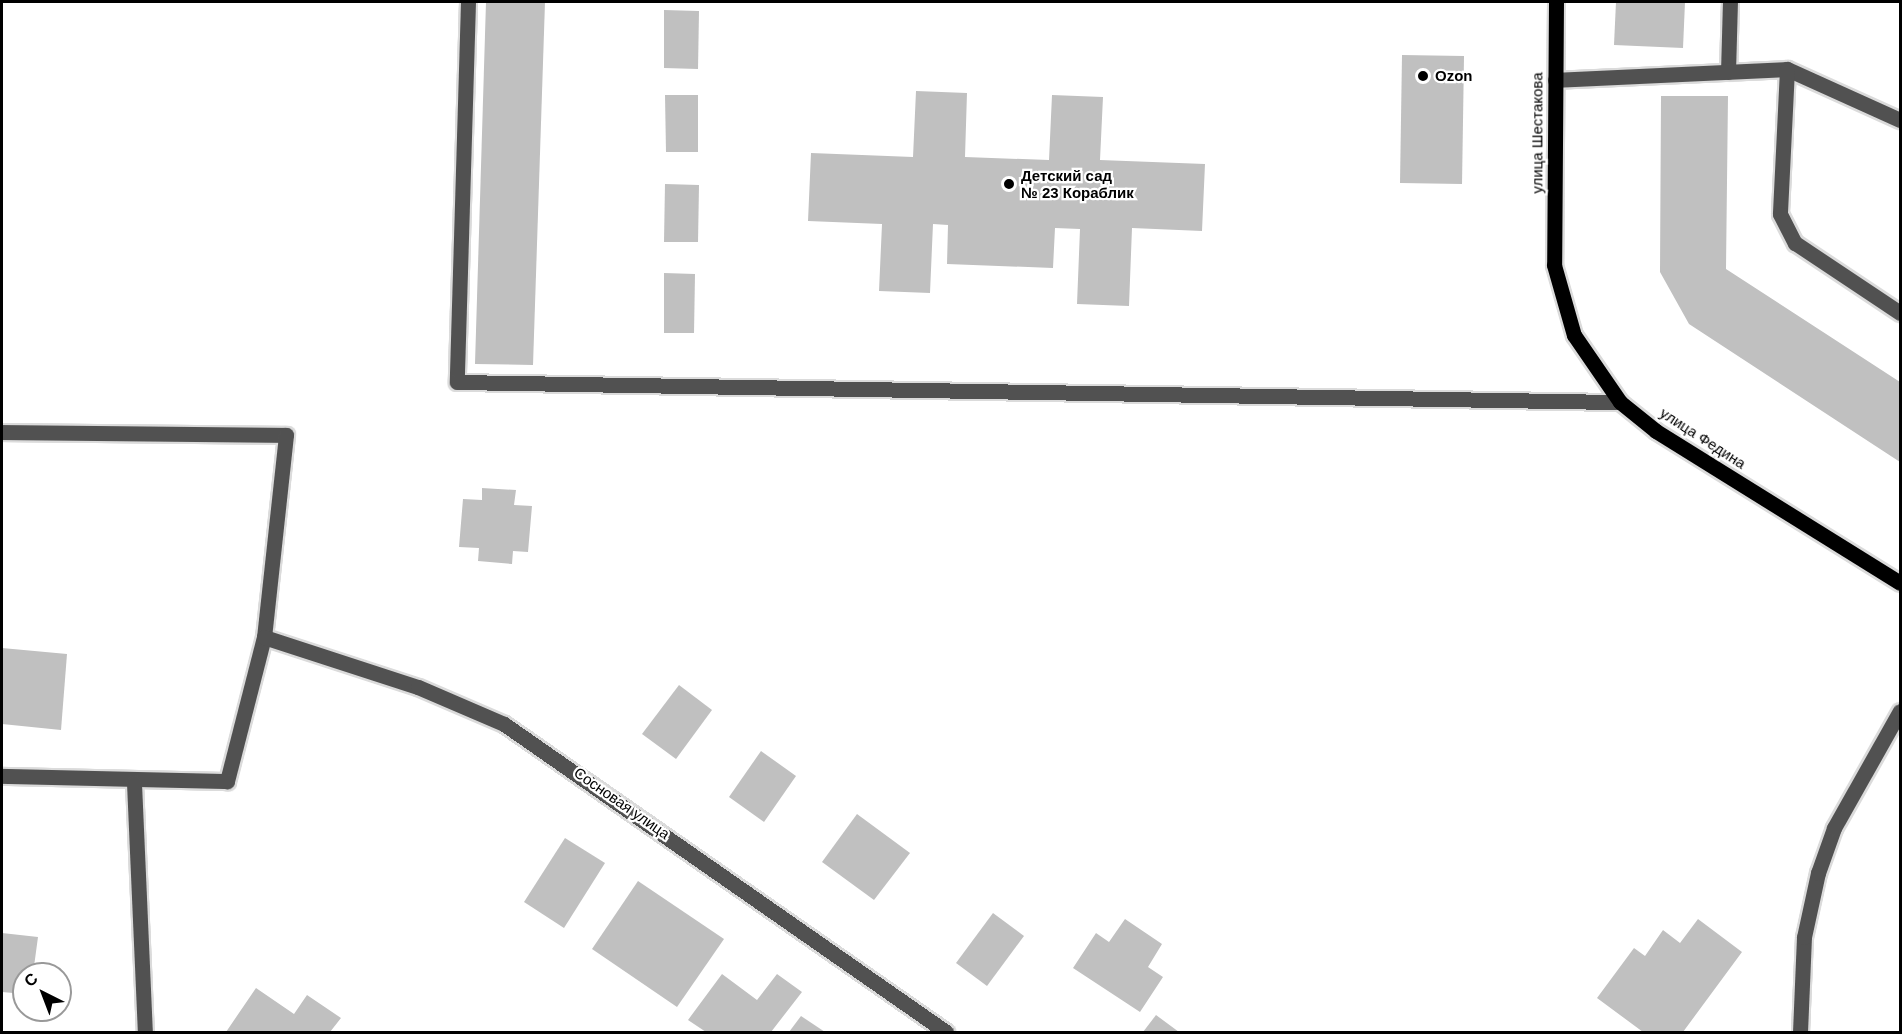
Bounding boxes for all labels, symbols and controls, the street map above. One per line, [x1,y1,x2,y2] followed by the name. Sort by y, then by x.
[1435,67,1472,85] place label: Ozon
[1416,69,1430,83] marker: Ozon
[1528,72,1546,194] street label: улица Шестакова
[1021,166,1134,201] place label: Детский сад № 23 Кораблик
[1002,177,1016,191] marker: Детский сад № 23 Кораблик
[1657,404,1749,472] street label: улица Федина
[571,763,673,843] street label: Сосновая улица
[12,962,72,1022] north arrow
[21,970,41,990] text: С

